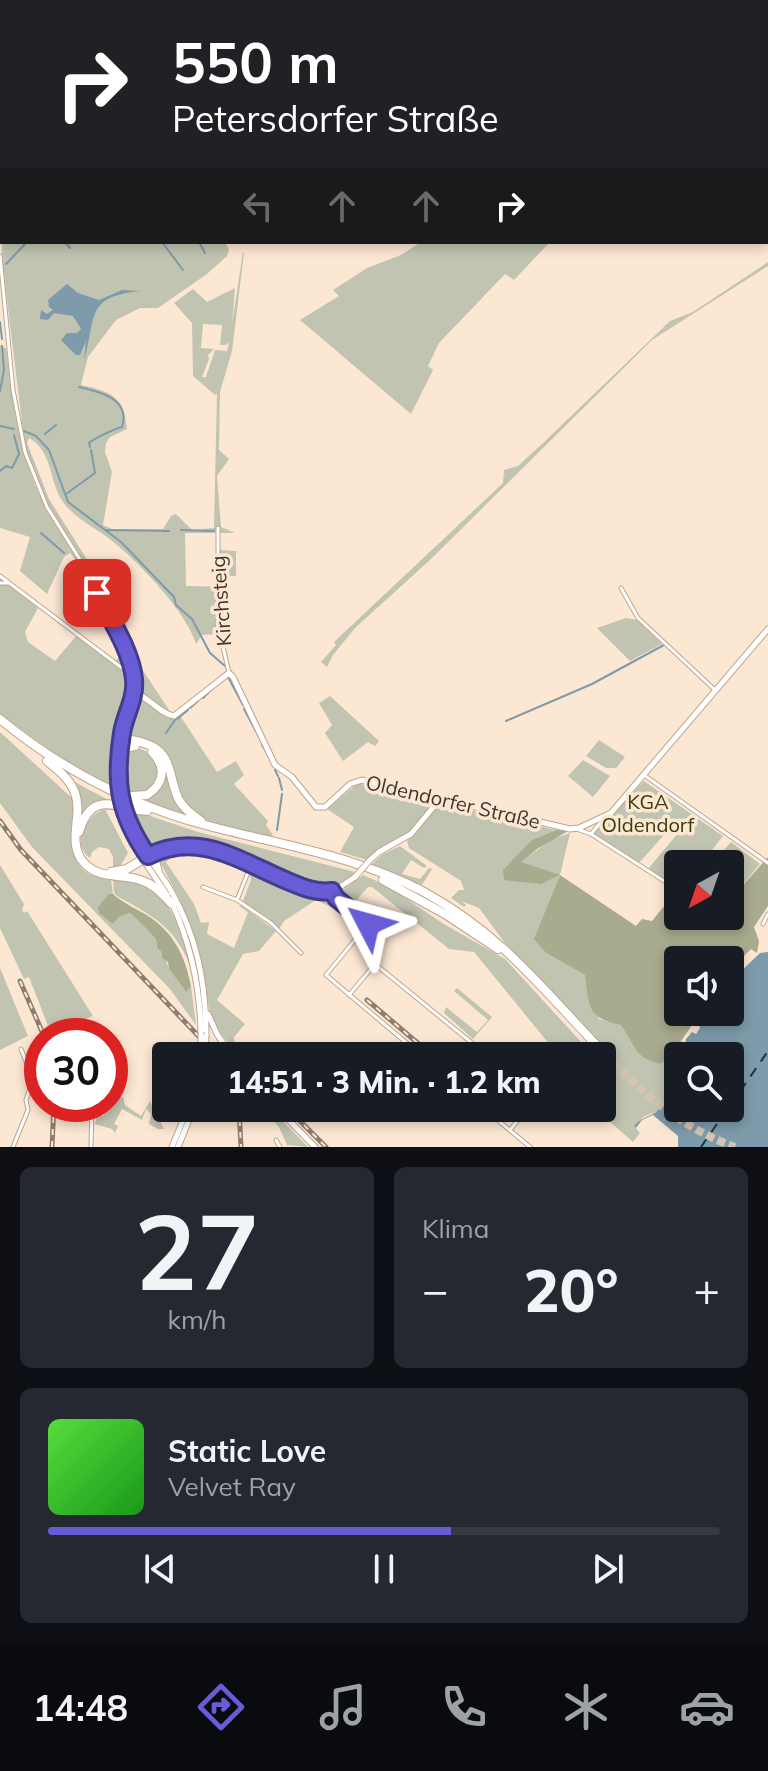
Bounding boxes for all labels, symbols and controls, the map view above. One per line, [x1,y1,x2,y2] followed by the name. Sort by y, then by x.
[172,27,339,97] text: 550 m
[40,32,144,136] icon: right
[172,96,499,141] text: Petersdorfer Straße
[236,184,280,228] icon: left
[320,184,364,228] icon: ahead
[404,184,448,228] icon: ahead
[488,184,532,228] icon: right
[205,555,236,647] street label: Kirchsteig
[63,559,131,627] pin
[75,571,119,615] icon: arrive
[364,769,543,834] street label: Oldendorfer Straße
[602,789,695,837] park label: KGA Oldendorf
[664,850,744,930] north arrow
[664,850,744,1122] map controls
[326,882,410,966] position arrow
[664,946,744,1026] button: sound
[24,1018,128,1122] speed limit sign: 30
[664,1042,744,1122] button: search
[227,1063,541,1101] text: 14:51 · 3 Min. · 1.2 km
[135,1185,259,1316] text: 27
[422,1212,489,1245] text: Klima
[523,1252,619,1327] text: 20°
[422,1262,448,1317] text: −
[694,1262,720,1317] text: +
[168,1303,226,1336] text: km/h
[168,1432,326,1470] text: Static Love
[168,1470,296,1503] text: Velvet Ray
[138,1547,182,1591] icon: previous
[362,1547,406,1591] icon: pause
[586,1547,630,1591] icon: next
[193,1679,249,1735] icon: directions
[315,1679,371,1735] icon: music
[436,1679,492,1735] icon: phone
[558,1679,614,1735] icon: climate
[679,1679,735,1735] icon: car
[33,1685,128,1730] text: 14:48

